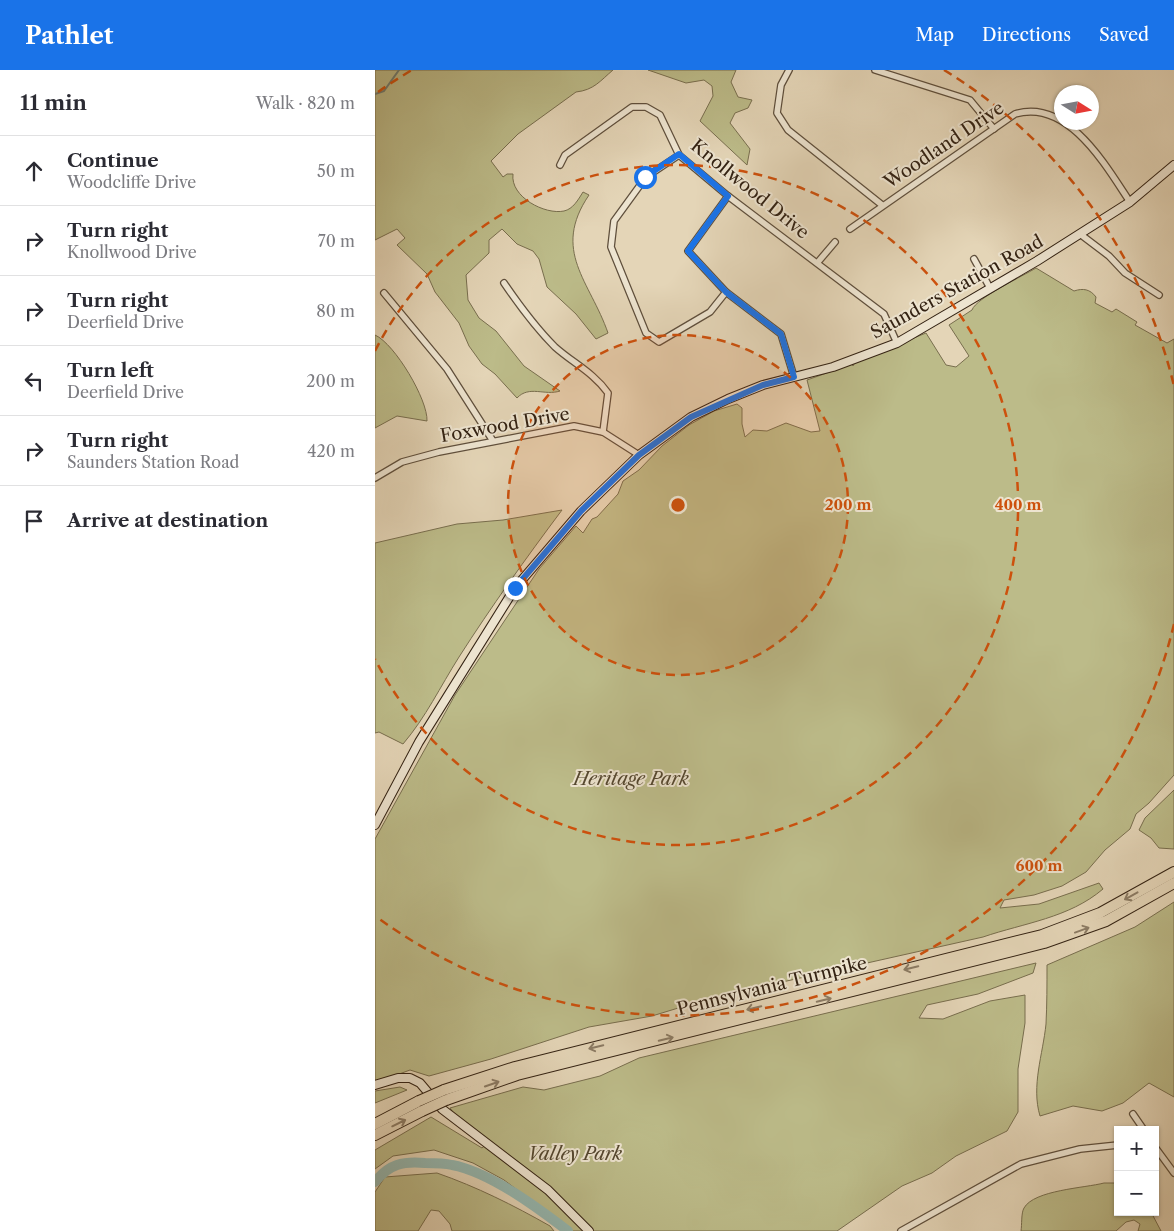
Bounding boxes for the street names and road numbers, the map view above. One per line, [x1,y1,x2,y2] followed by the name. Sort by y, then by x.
[879,97,1008,194] street label: Woodland Drive
[686,135,814,243] street label: Knollwood Drive
[867,230,1047,344] street label: Saunders Station Road
[439,403,571,447] street label: Foxwood Drive
[675,952,869,1020] street label: Pennsylvania Turnpike

